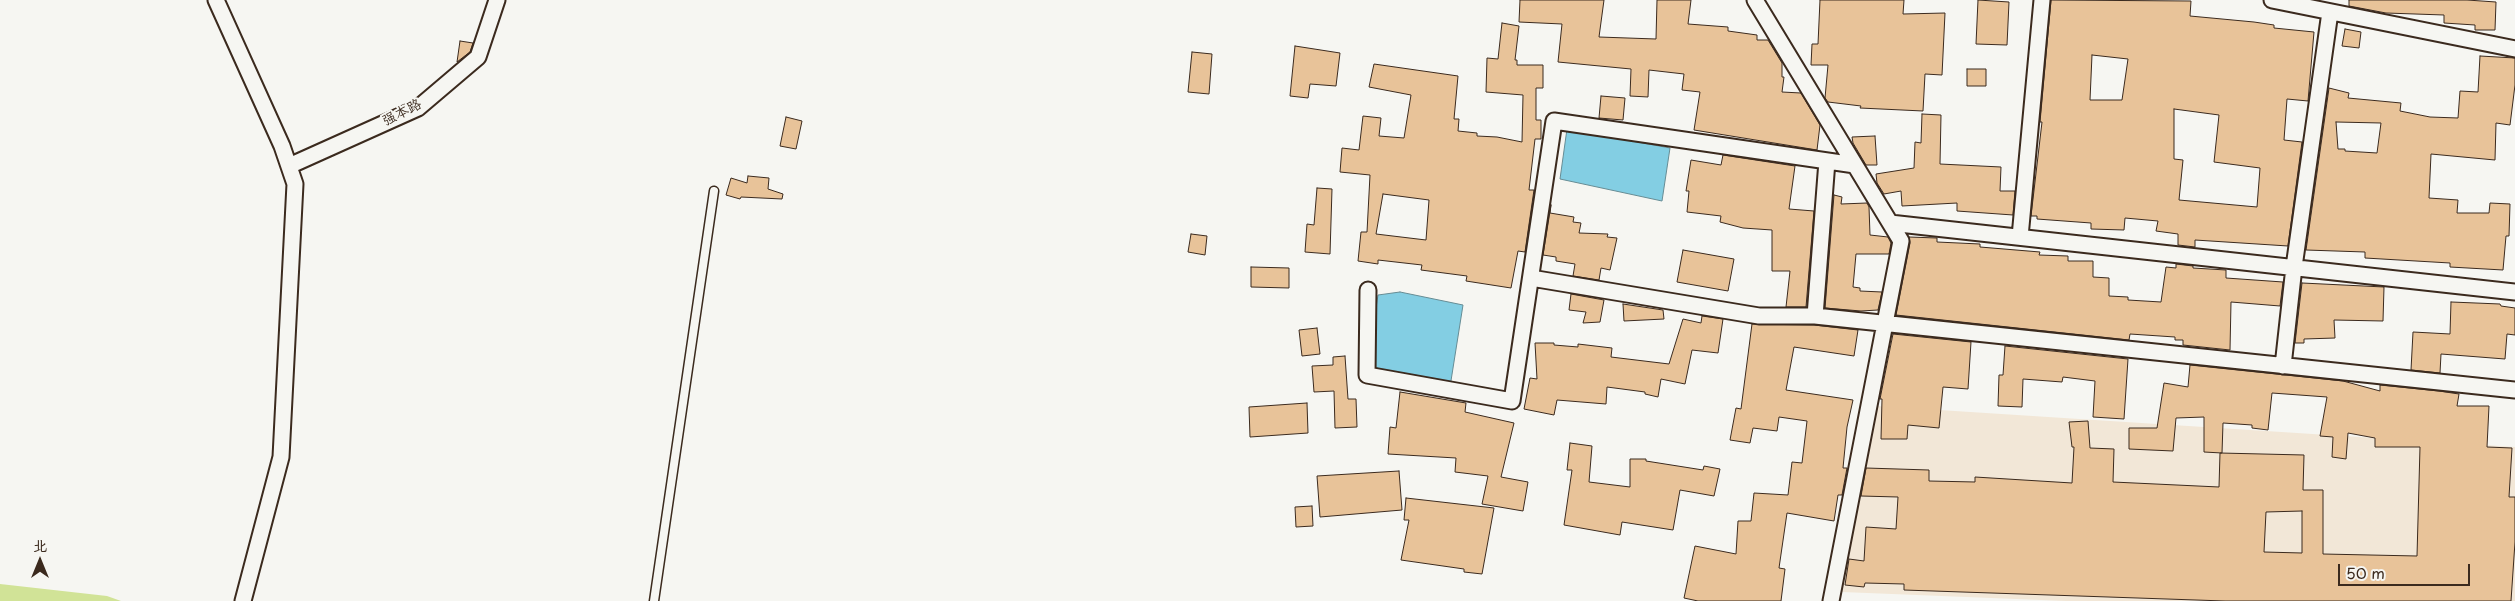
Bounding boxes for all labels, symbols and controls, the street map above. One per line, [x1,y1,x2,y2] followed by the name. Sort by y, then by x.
[379,96,425,130] street label: 强本路
[33,535,47,556] text: 北
[15,536,65,586] north arrow
[2340,554,2472,586] scale bar
[2346,561,2385,584] text: 50 m

